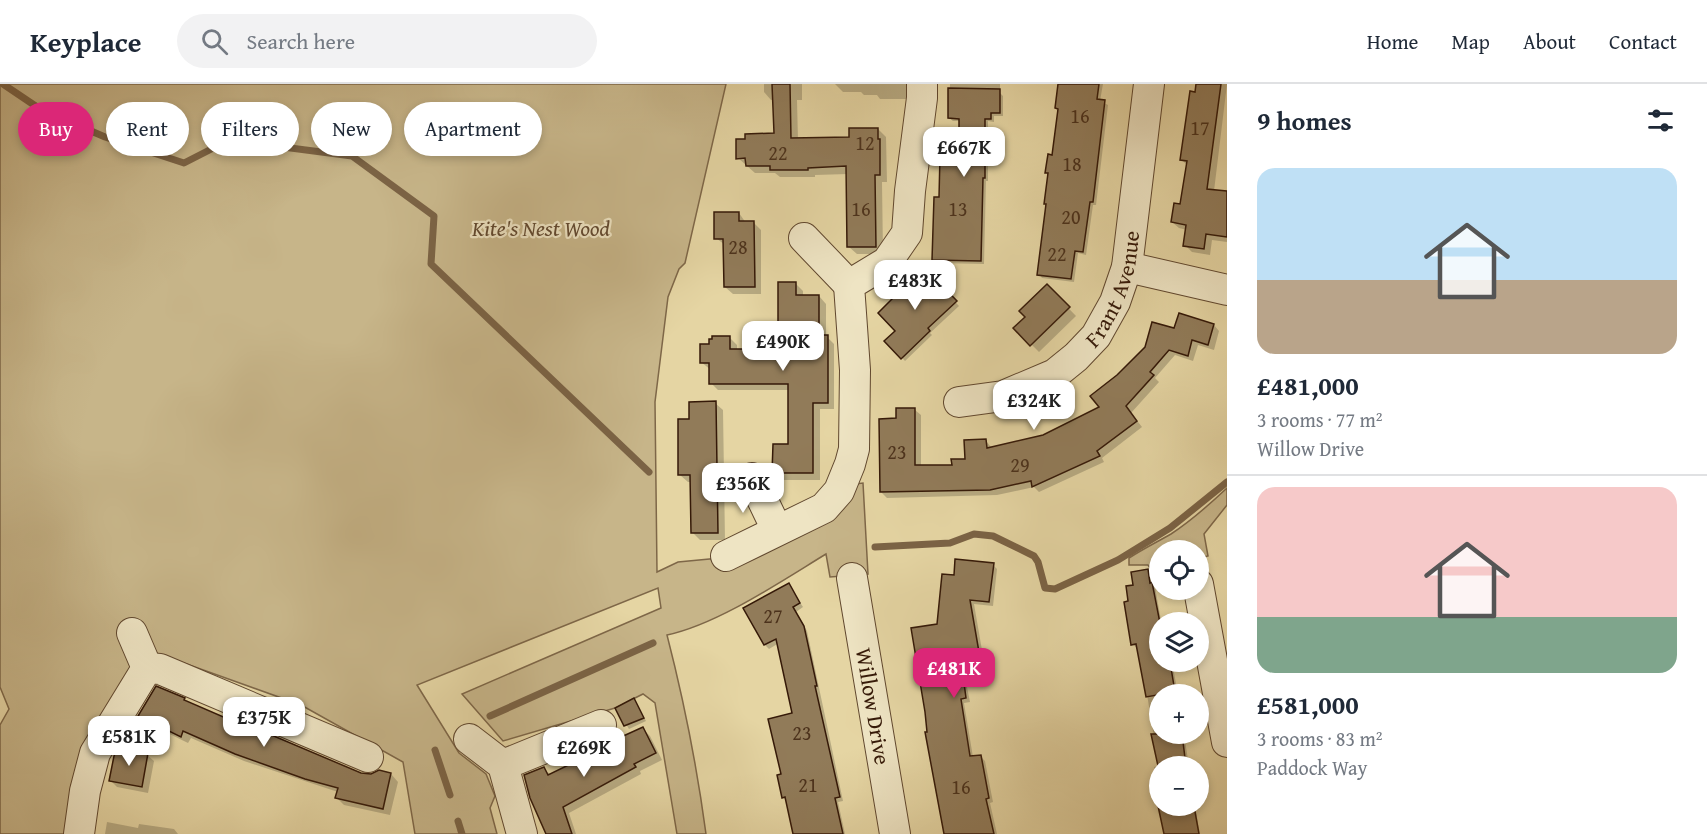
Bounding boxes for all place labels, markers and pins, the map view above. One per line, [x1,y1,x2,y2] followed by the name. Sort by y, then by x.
[922,127,1006,178] pin: £667K
[873,260,957,311] pin: £483K
[741,321,825,372] pin: £490K
[992,380,1076,431] pin: £324K
[701,463,785,514] pin: £356K
[912,648,996,699] pin: £481K
[222,697,306,748] pin: £375K
[87,716,171,767] pin: £581K
[542,727,626,778] pin: £269K

